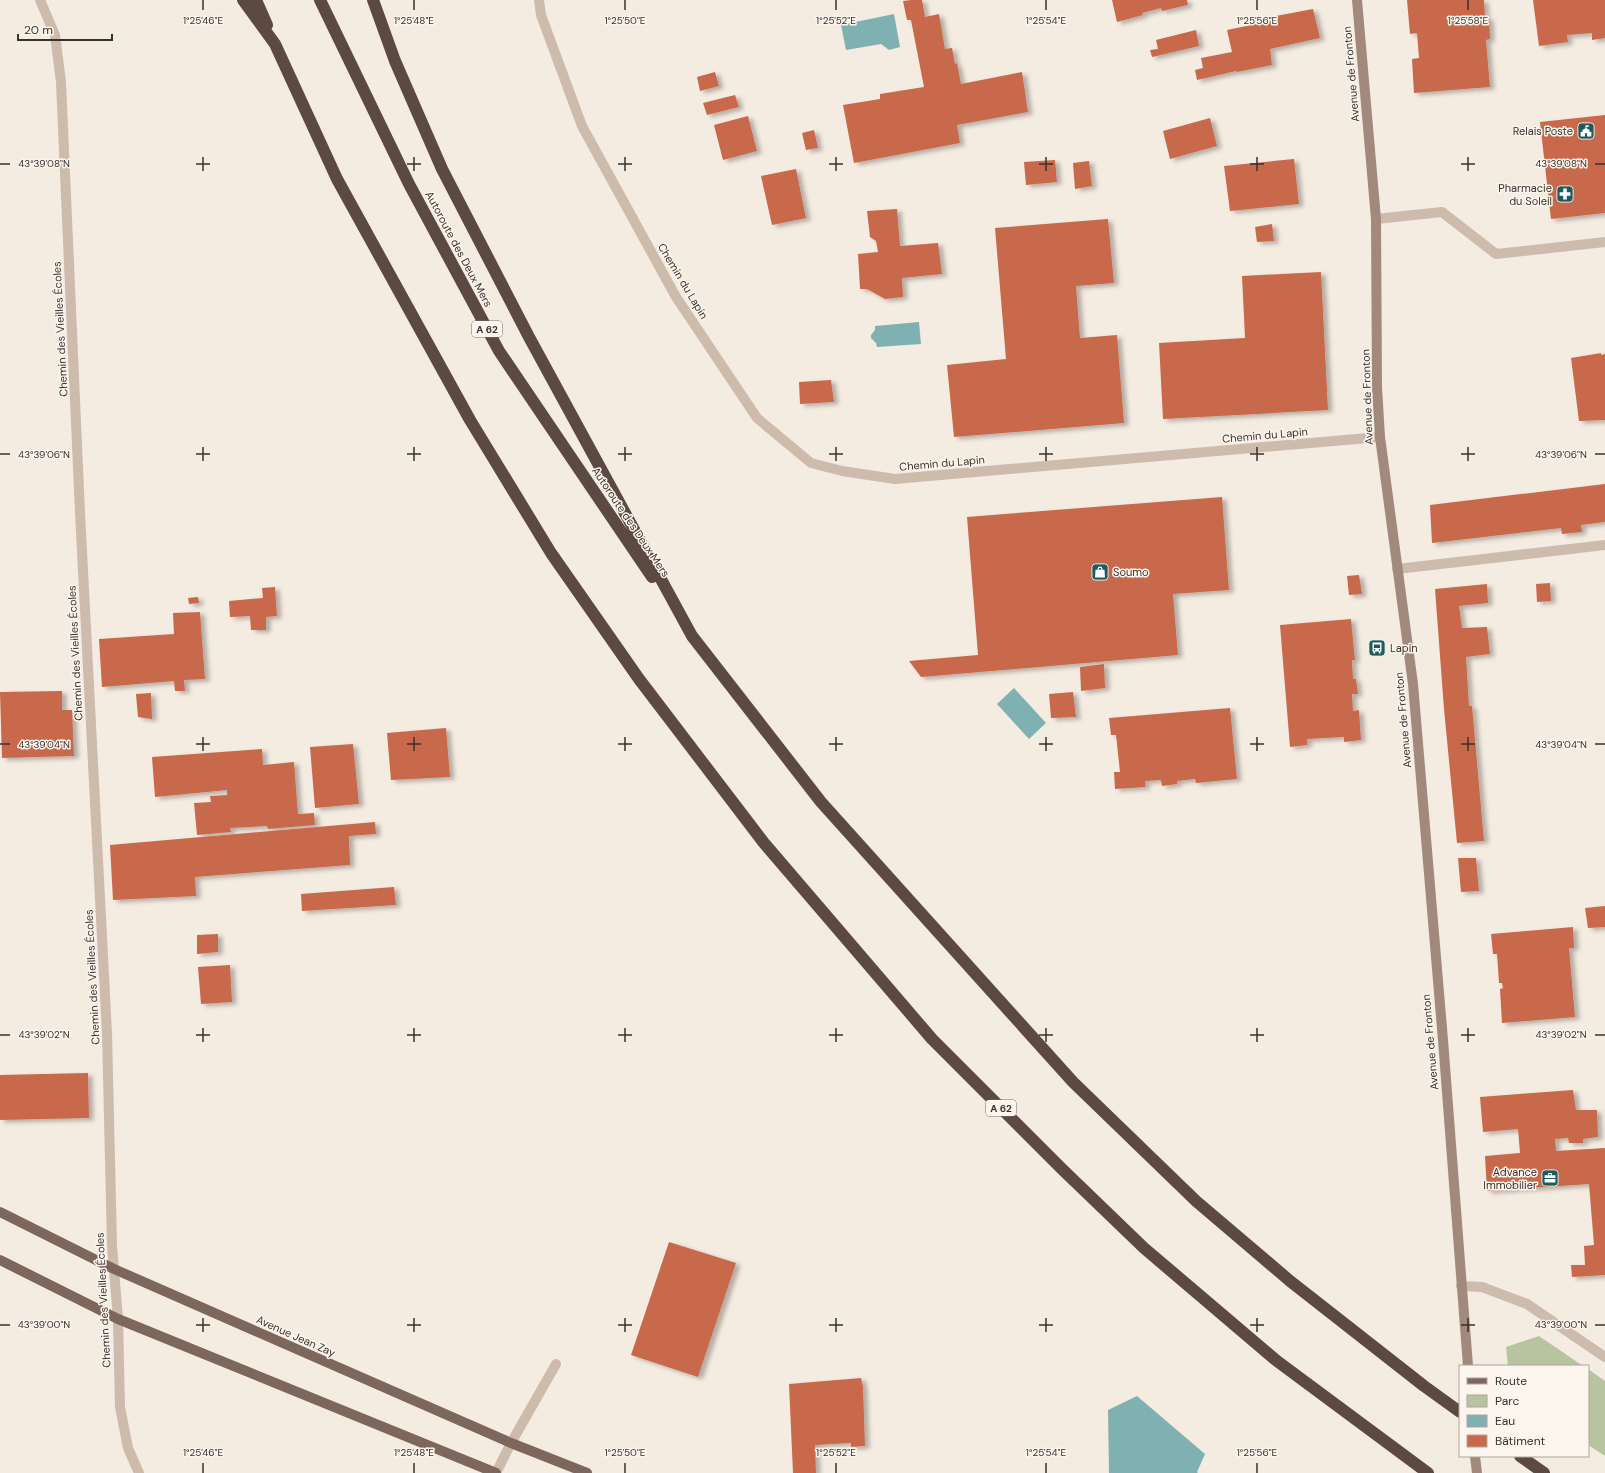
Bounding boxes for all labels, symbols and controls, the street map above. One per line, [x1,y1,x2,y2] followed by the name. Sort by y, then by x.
[183,14,223,27] text: 1°25'46"E
[394,14,434,27] text: 1°25'48"E
[604,14,646,27] text: 1°25'50"E
[816,14,856,27] text: 1°25'52"E
[1026,14,1066,27] text: 1°25'54"E
[1237,14,1278,27] text: 1°25'56"E
[1448,14,1488,27] text: 1°25'58"E
[18,16,112,42] scale bar
[24,22,53,38] text: 20 m
[1340,26,1362,122] street label: Avenue de Fronton
[1576,121,1596,141] public building icon: Relais Poste
[1513,124,1573,138] place label: Relais Poste
[18,157,70,170] text: 43°39'08"N
[1535,157,1587,170] text: 43°39'08"N
[1498,181,1552,208] place label: Pharmacie du Soleil
[1555,184,1575,204] pharmacy icon: Pharmacie du Soleil
[422,189,496,309] street label: Autoroute des Deux Mers
[655,241,711,321] street label: Chemin du Lapin
[49,261,71,397] street label: Chemin des Vieilles Écoles
[472,321,502,337] road number: A 62
[1358,349,1376,445] street label: Avenue de Fronton
[1222,424,1308,446] street label: Chemin du Lapin
[18,448,70,461] text: 43°39'06"N
[1535,448,1587,461] text: 43°39'06"N
[899,452,985,474] street label: Chemin du Lapin
[589,464,673,580] street label: Autoroute des Deux Mers
[1090,562,1110,582] shop icon: Soumo
[1113,565,1149,579] place label: Soumo
[64,585,86,721] street label: Chemin des Vieilles Écoles
[1367,638,1387,658] bus stop icon: Lapin
[1390,641,1418,655] place label: Lapin
[1392,672,1414,768] street label: Avenue de Fronton
[18,738,70,751] text: 43°39'04"N
[1535,738,1587,751] text: 43°39'04"N
[81,909,103,1045] street label: Chemin des Vieilles Écoles
[1419,994,1441,1090] street label: Avenue de Fronton
[18,1028,70,1041] text: 43°39'02"N
[1535,1028,1587,1041] text: 43°39'02"N
[986,1100,1016,1116] road number: A 62
[1483,1165,1537,1192] place label: Advance Immobilier
[1540,1168,1560,1188] office icon: Advance Immobilier
[92,1232,114,1368] street label: Chemin des Vieilles Écoles
[254,1312,338,1360] street label: Avenue Jean Zay
[18,1318,70,1331] text: 43°39'00"N
[1535,1318,1587,1331] text: 43°39'00"N
[1459,1365,1589,1457] legend
[1495,1373,1527,1389] text: Route
[1495,1393,1519,1409] text: Parc
[1495,1413,1515,1429] text: Eau
[1495,1433,1546,1449] text: Bâtiment
[183,1446,223,1459] text: 1°25'46"E
[394,1446,434,1459] text: 1°25'48"E
[604,1446,646,1459] text: 1°25'50"E
[816,1446,856,1459] text: 1°25'52"E
[1026,1446,1066,1459] text: 1°25'54"E
[1237,1446,1278,1459] text: 1°25'56"E

